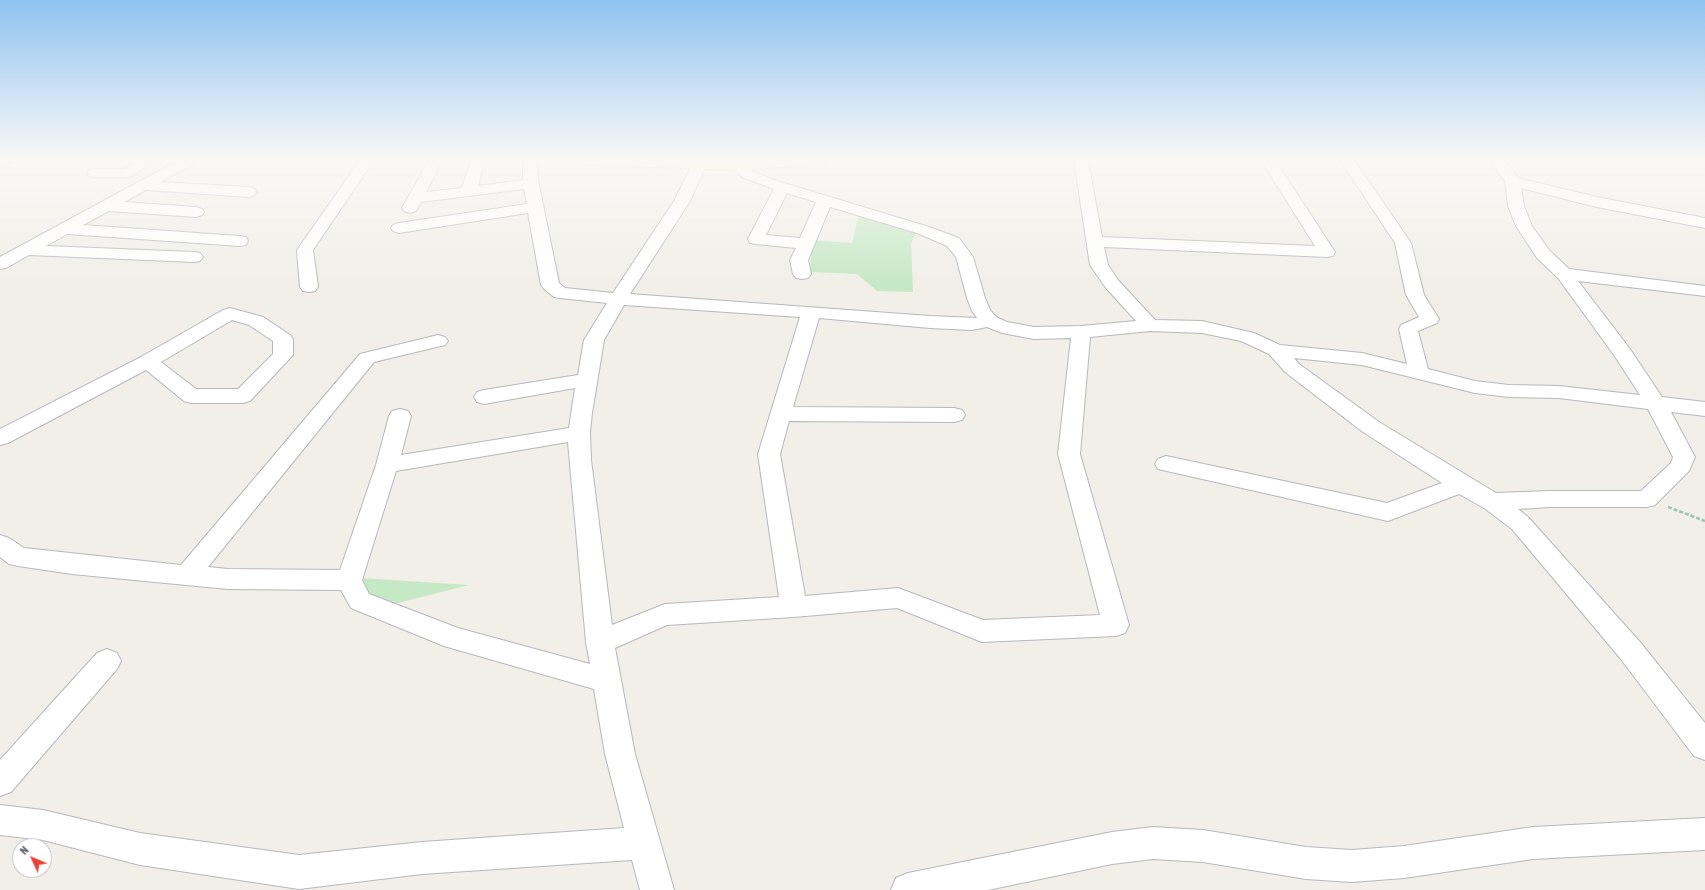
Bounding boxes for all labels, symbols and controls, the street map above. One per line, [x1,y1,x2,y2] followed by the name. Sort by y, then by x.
[12,838,52,878] north arrow
[18,844,31,857] text: N

